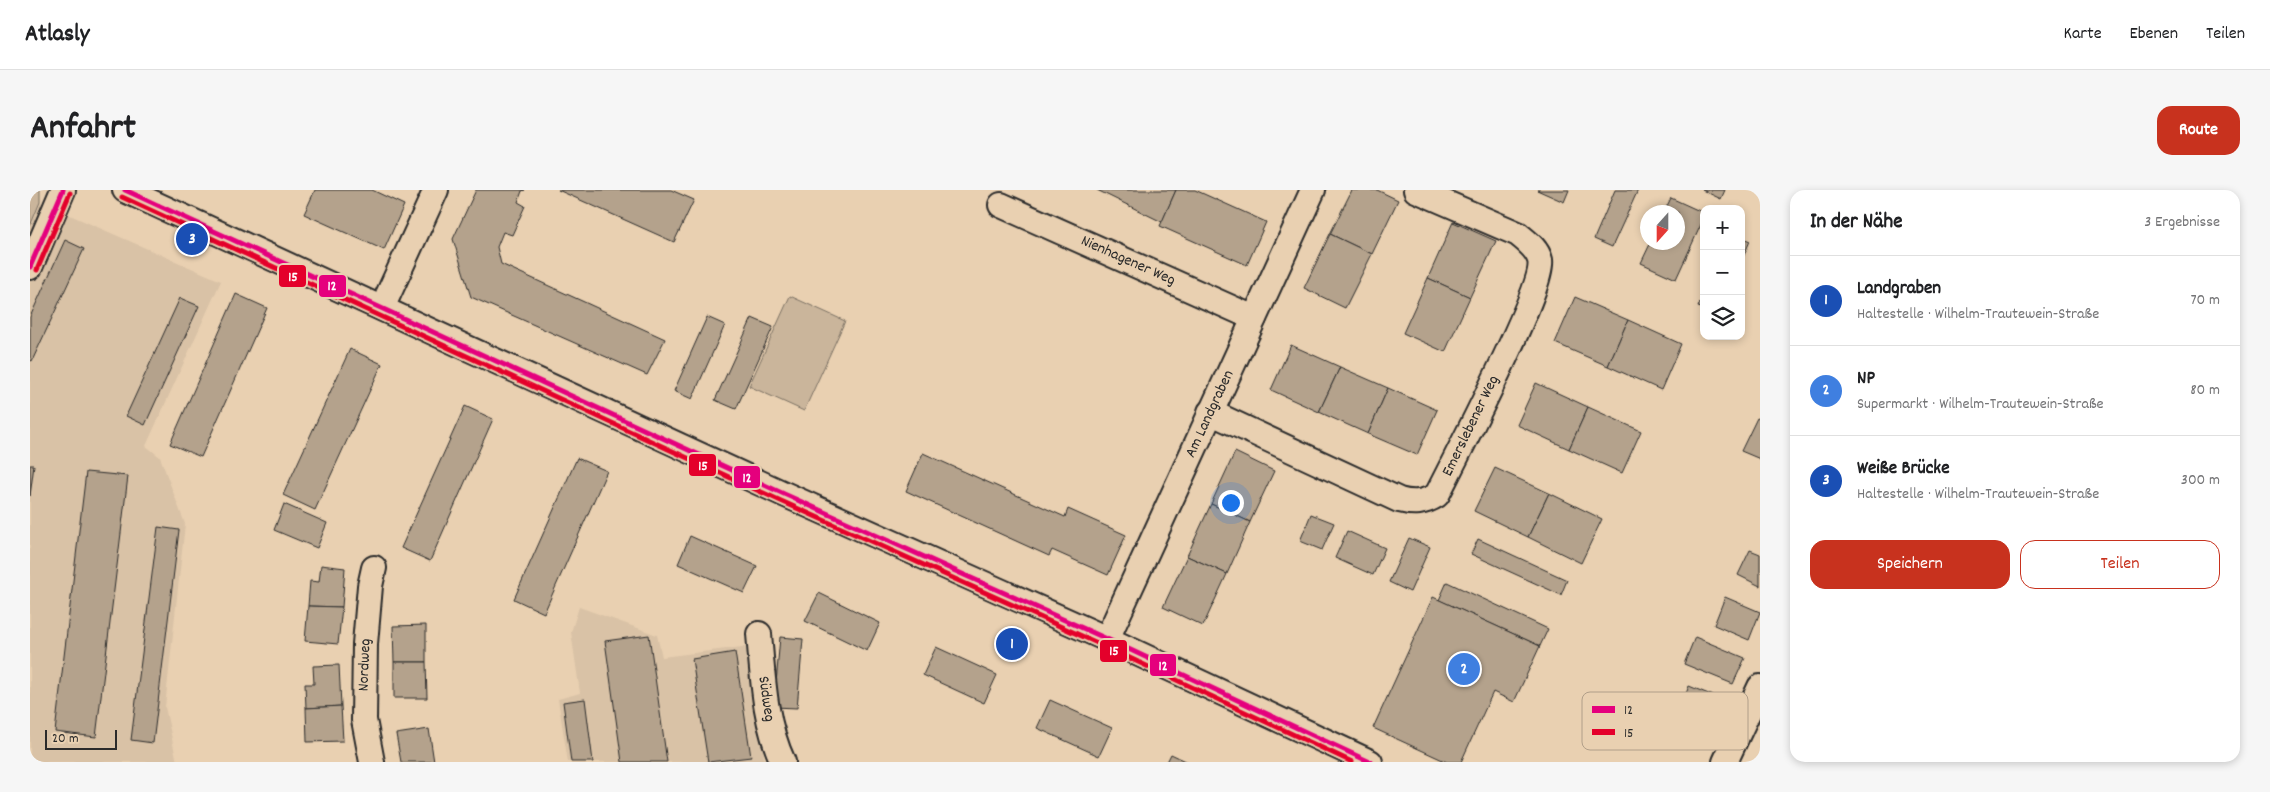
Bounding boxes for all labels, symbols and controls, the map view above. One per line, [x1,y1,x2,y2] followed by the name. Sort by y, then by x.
[25,18,89,52] text: Atlasly
[2064,22,2102,47] text: Karte
[2130,22,2178,47] text: Ebenen
[2206,22,2245,47] text: Teilen
[30,105,136,155] text: Anfahrt
[2157,106,2240,155] button: Route
[1640,205,1685,250] north arrow
[1700,205,1745,340] map controls
[1700,205,1745,250] button: +
[1810,208,1902,238] text: In der Nähe
[2144,211,2220,234] text: 3 Ergebnisse
[176,220,208,258] pin: 3
[1077,230,1179,292] street label: Nienhagener Weg
[1700,250,1745,295] button: −
[278,264,307,288] line badge: 15
[288,268,298,288] text: 15
[318,274,347,298] line badge: 12
[1857,276,1941,303] text: Landgraben
[327,277,337,297] text: 12
[1824,289,1828,312] text: 1
[2190,289,2220,312] text: 70 m
[1700,295,1745,340] button: layers
[1857,303,2099,326] text: Haltestelle · Wilhelm-Trautewein-Straße
[1180,366,1240,462] street label: Am Landgraben
[1857,366,1875,393] text: NP
[1437,371,1505,481] street label: Emerslebener Weg
[1823,379,1830,402] text: 2
[2190,379,2220,402] text: 80 m
[1857,393,2104,416] text: Supermarkt · Wilhelm-Trautewein-Straße
[688,453,717,477] line badge: 15
[1857,456,1950,483] text: Weiße Brücke
[698,457,708,477] text: 15
[733,465,761,489] line badge: 12
[742,469,752,489] text: 12
[1822,469,1830,492] text: 3
[2181,469,2220,492] text: 300 m
[1857,483,2099,506] text: Haltestelle · Wilhelm-Trautewein-Straße
[1218,490,1244,516] your location
[1810,540,2010,589] button: Speichern
[2020,540,2220,589] button: Teilen
[996,625,1028,663] pin: 1
[353,638,377,692] street label: Nordweg
[1099,639,1128,663] line badge: 15
[1109,642,1119,662] text: 15
[1448,650,1480,688] pin: 2
[1149,653,1177,677] line badge: 12
[1158,657,1168,677] text: 12
[751,675,781,723] street label: Südweg
[1582,692,1748,750] legend
[1624,701,1633,721] text: 12
[1624,724,1634,744] text: 15
[45,727,118,750] scale bar
[52,729,79,749] text: 20 m

